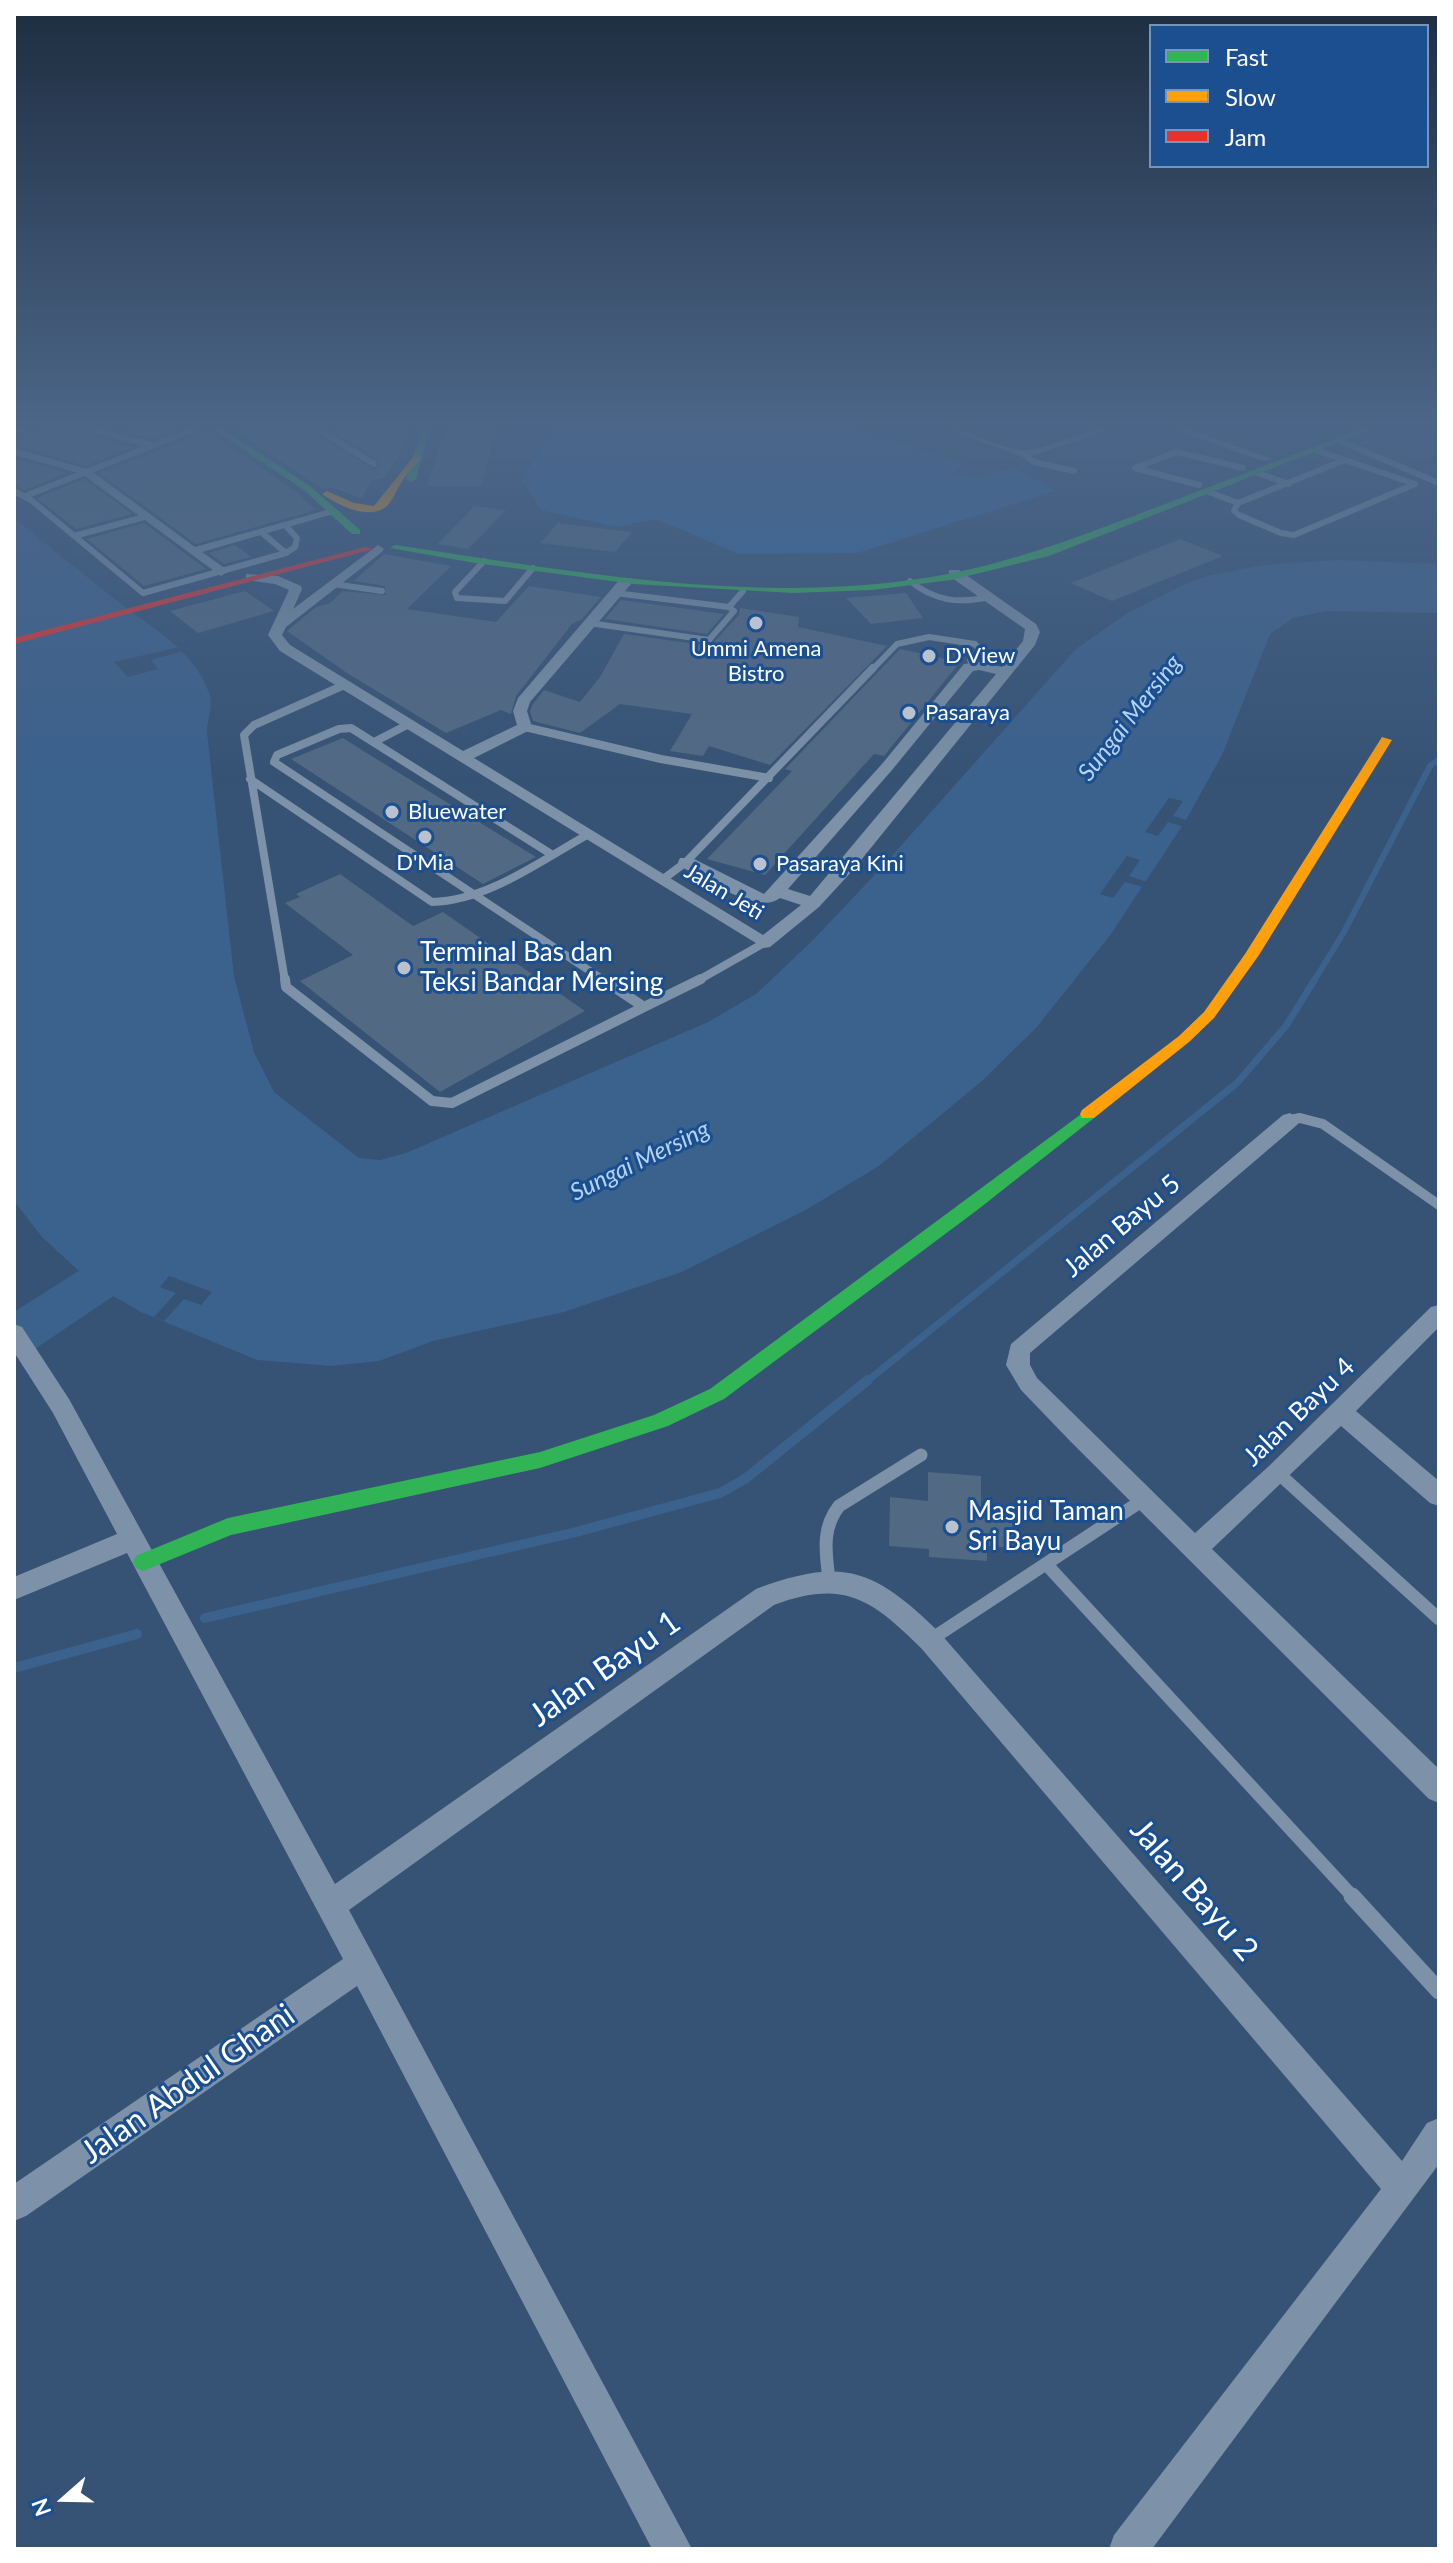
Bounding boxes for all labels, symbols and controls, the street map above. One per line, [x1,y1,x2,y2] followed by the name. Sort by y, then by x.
[1149,24,1429,168] legend
[1225,42,1268,71] text: Fast
[1225,82,1276,111] text: Slow
[1225,122,1266,151] text: Jam
[747,614,765,632] marker: Ummi Amena Bistro
[691,636,821,688] place label: Ummi Amena Bistro
[945,643,1015,669] place label: D'View
[920,647,938,665] marker: D'View
[1072,649,1188,787] water label: Sungai Mersing
[925,700,1010,726] place label: Pasaraya
[900,704,918,722] marker: Pasaraya
[408,799,506,825] place label: Bluewater
[383,803,401,821] marker: Bluewater
[416,828,434,846] marker: D'Mia
[396,850,454,876] place label: D'Mia
[776,851,904,877] place label: Pasaraya Kini
[751,855,769,873] marker: Pasaraya Kini
[680,858,768,926] street label: Jalan Jeti
[420,937,663,998] place label: Terminal Bas dan Teksi Bandar Mersing
[395,959,413,977] marker: Terminal Bas dan Teksi Bandar Mersing
[566,1115,714,1207] water label: Sungai Mersing
[1057,1168,1187,1284] street label: Jalan Bayu 5
[1237,1351,1361,1473] street label: Jalan Bayu 4
[968,1496,1124,1558] place label: Masjid Taman Sri Bayu
[943,1518,961,1536] marker: Masjid Taman Sri Bayu
[522,1603,688,1735] street label: Jalan Bayu 1
[1122,1811,1266,1969] street label: Jalan Bayu 2
[74,1996,302,2172] street label: Jalan Abdul Ghani
[24,2459,104,2539] north arrow
[25,2495,57,2520] text: N

